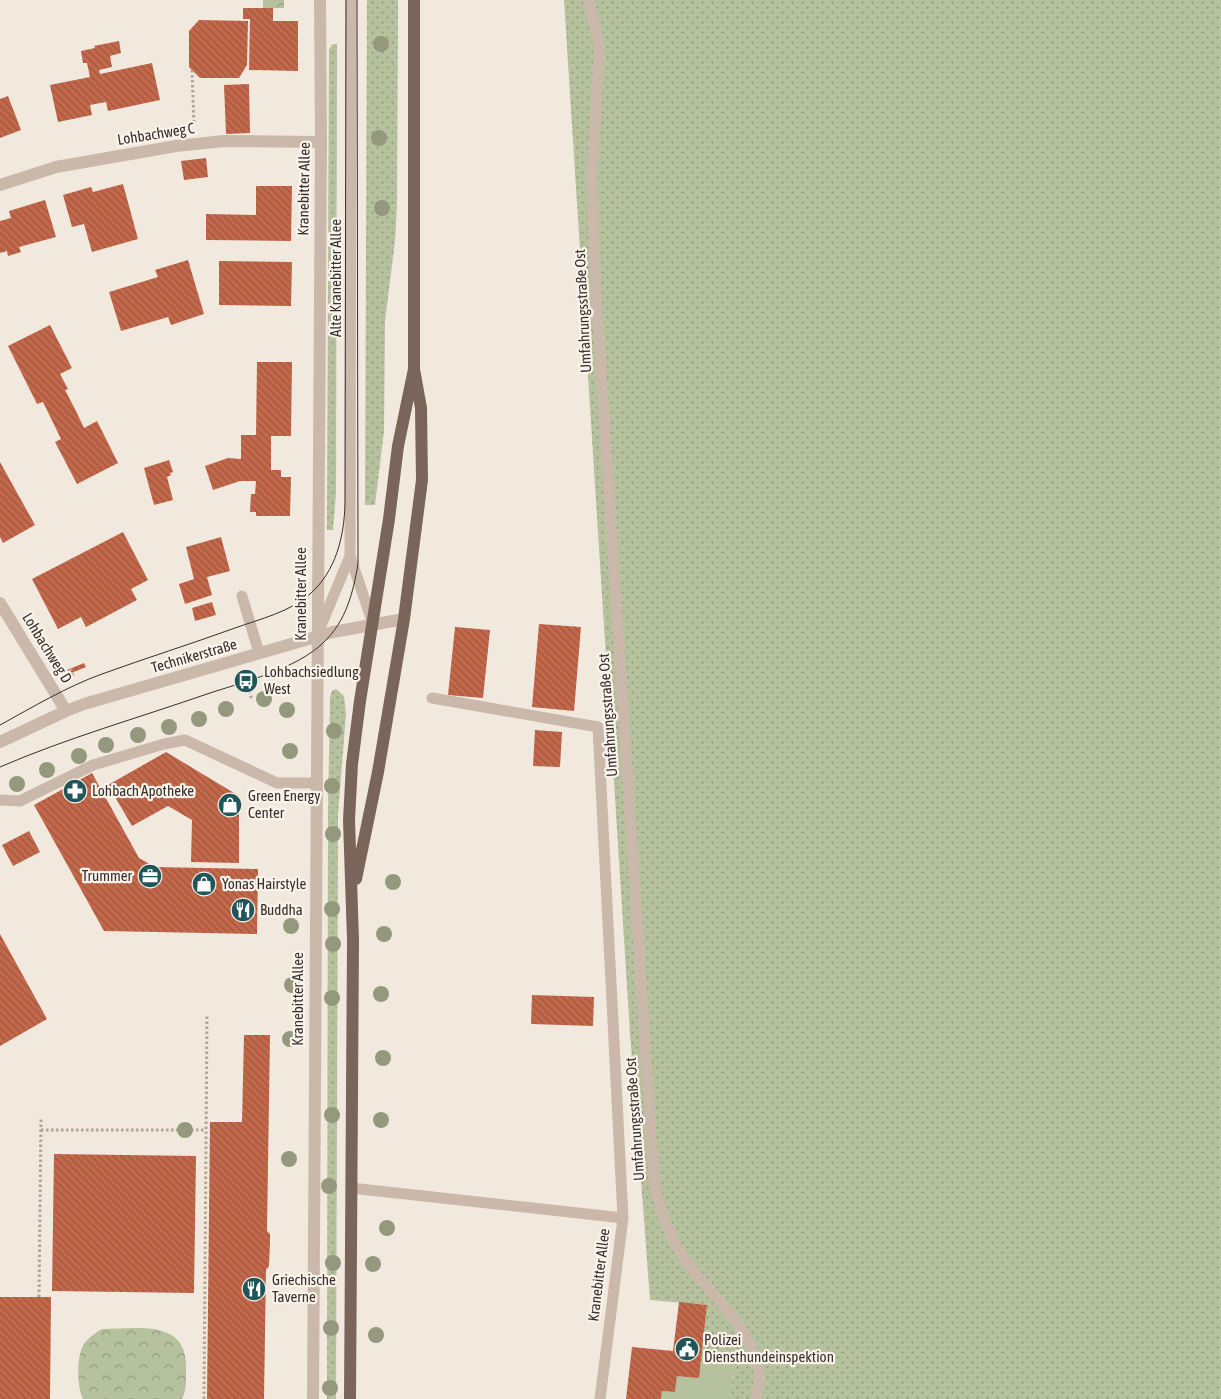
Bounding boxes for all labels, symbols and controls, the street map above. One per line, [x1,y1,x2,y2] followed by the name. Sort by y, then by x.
[116,119,196,148] street label: Lohbachweg C
[294,142,313,236] street label: Kranebitter Allee
[327,219,344,337] street label: Alte Kranebitter Allee
[571,249,594,373] street label: Umfahrungsstraße Ost
[292,547,309,641] street label: Kranebitter Allee
[19,609,76,686] street label: Lohbachweg D
[149,635,239,676] street label: Technikerstraße
[595,653,620,777] street label: Umfahrungsstraße Ost
[264,663,359,697] place label: Lohbachsiedlung West
[233,668,259,694] bus stop icon: Lohbachsiedlung West
[62,778,88,804] pharmacy icon: Lohbach Apotheke
[92,782,194,799] place label: Lohbach Apotheke
[248,787,320,821] place label: Green Energy Center
[217,792,243,818] shop icon: Green Energy Center
[137,863,163,889] office icon: Trummer
[82,867,133,884] place label: Trummer
[191,871,217,897] shop icon: Yonas Hairstyle
[222,875,307,892] place label: Yonas Hairstyle
[230,897,256,923] restaurant icon: Buddha
[260,901,303,918] place label: Buddha
[289,952,306,1046] street label: Kranebitter Allee
[622,1057,647,1181] street label: Umfahrungsstraße Ost
[584,1227,613,1322] street label: Kranebitter Allee
[272,1271,336,1305] place label: Griechische Taverne
[241,1276,267,1302] restaurant icon: Griechische Taverne
[704,1331,834,1365] place label: Polizei Diensthundeinspektion
[674,1336,700,1362] public building icon: Polizei Diensthundeinspektion

